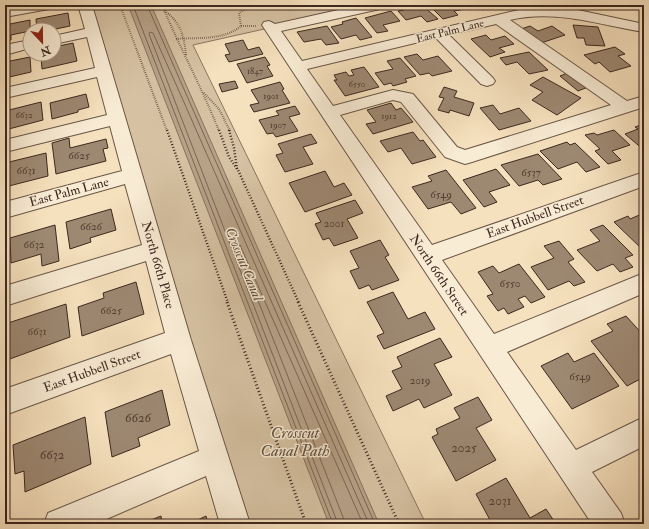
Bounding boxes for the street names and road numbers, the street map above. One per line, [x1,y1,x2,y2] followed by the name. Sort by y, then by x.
[415,16,486,46] street label: East Palm Lane
[27,174,111,210] street label: East Palm Lane
[484,192,586,242] street label: East Hubbell Street
[138,220,178,311] street label: North 66th Place
[406,231,472,319] street label: North 66th Street
[41,346,143,396] street label: East Hubbell Street

